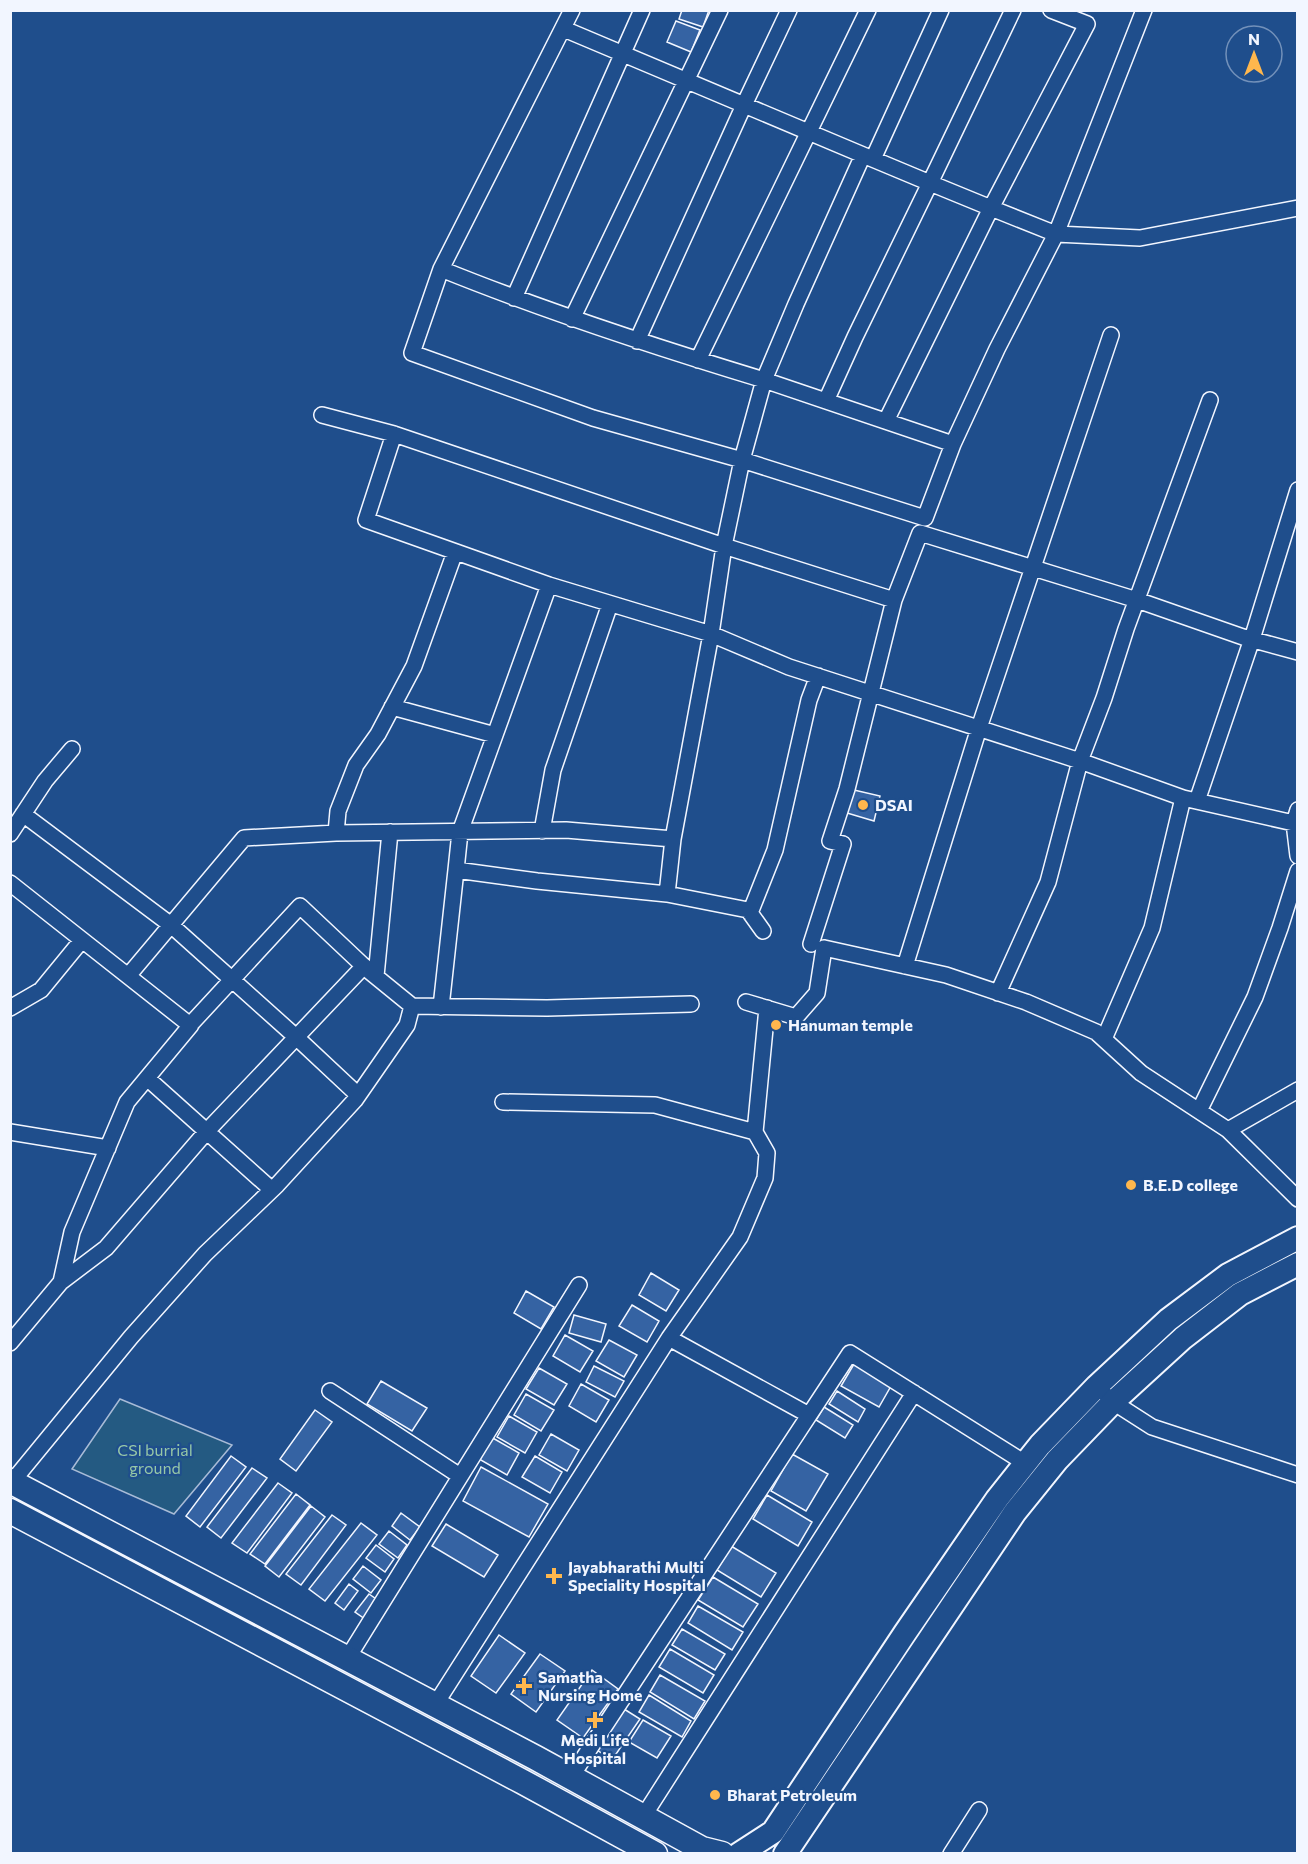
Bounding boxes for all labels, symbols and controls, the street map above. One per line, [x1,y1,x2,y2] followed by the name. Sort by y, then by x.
[1224,24,1284,84] north arrow
[1248,29,1260,48] text: N
[875,795,913,814] place label: DSAI
[856,798,870,812] marker: DSAI
[788,1015,913,1034] place label: Hanuman temple
[769,1018,783,1032] marker: Hanuman temple
[1143,1175,1238,1194] place label: B.E.D college
[1124,1178,1138,1192] marker: B.E.D college
[117,1440,193,1477] park label: CSI burrial ground
[568,1557,706,1594] place label: Jayabharathi Multi Speciality Hospital
[545,1567,563,1585] marker: Jayabharathi Multi Speciality Hospital
[538,1667,642,1704] place label: Samatha Nursing Home
[515,1677,533,1695] marker: Samatha Nursing Home
[586,1711,604,1729] marker: Medi Life Hospital
[560,1730,630,1767] place label: Medi Life Hospital
[727,1785,857,1804] place label: Bharat Petroleum
[708,1788,722,1802] marker: Bharat Petroleum

